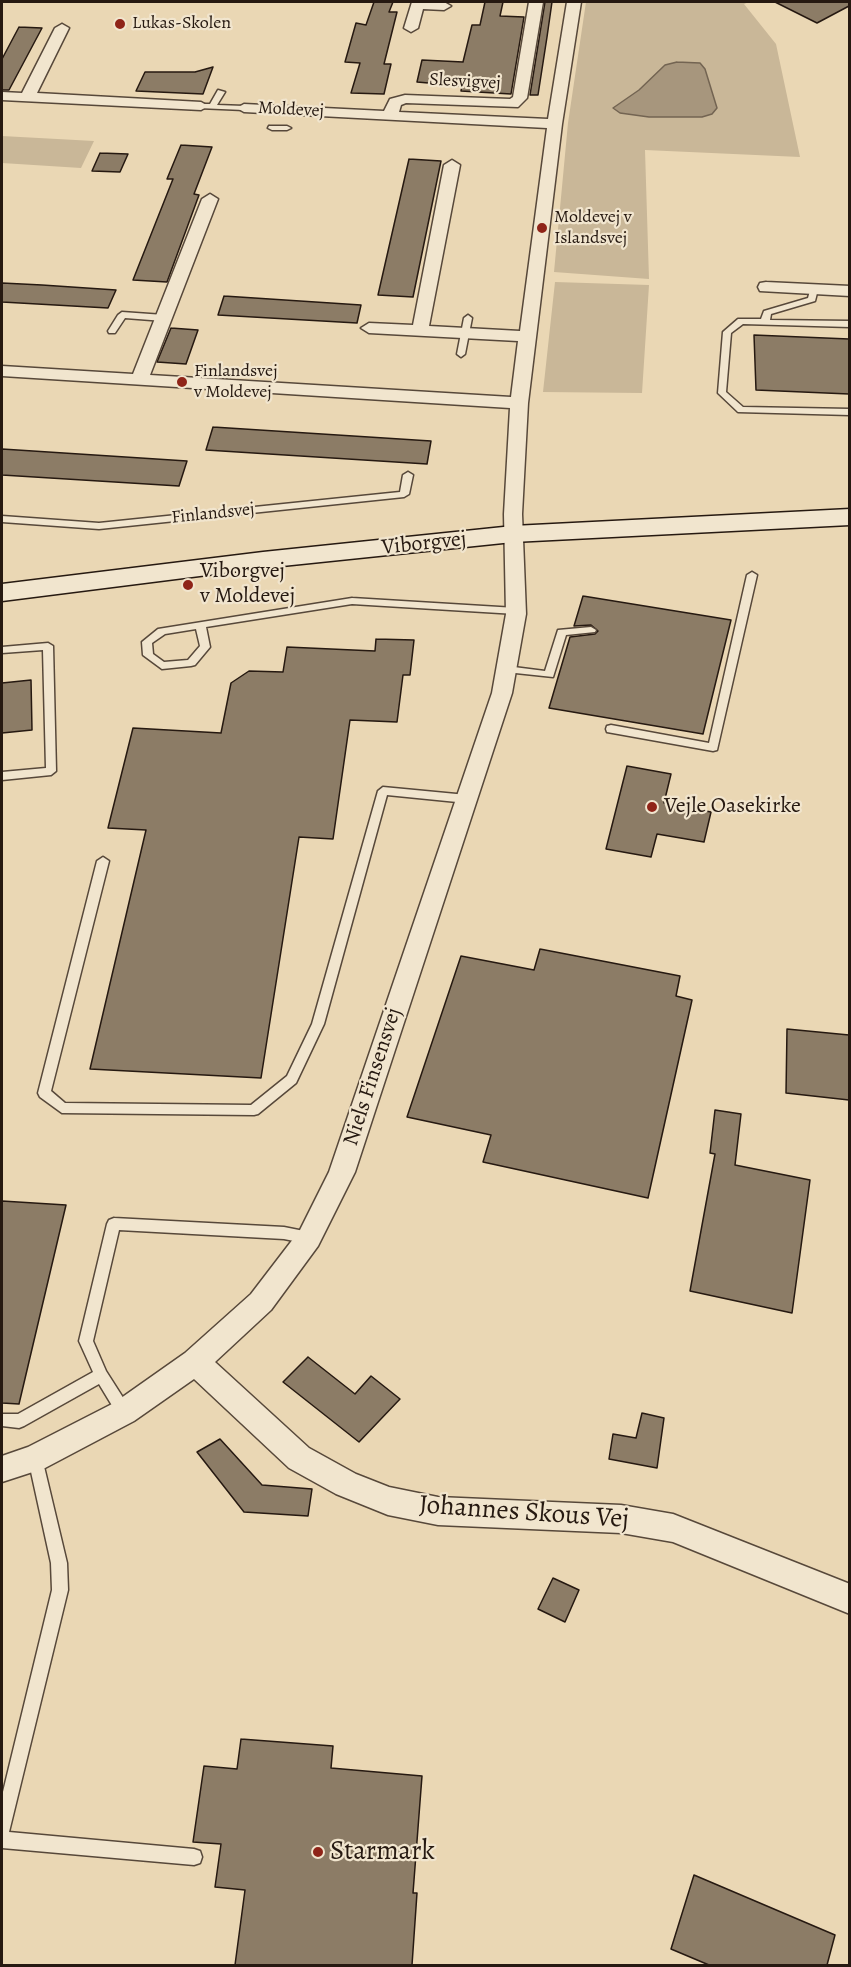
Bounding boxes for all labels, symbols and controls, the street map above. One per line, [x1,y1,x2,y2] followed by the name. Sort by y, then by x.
[132,13,231,35] place label: Lukas-Skolen
[113,17,127,31] marker: Lukas-Skolen
[429,69,501,95] street label: Slesvigvej
[257,97,325,123] street label: Moldevej
[554,207,632,250] place label: Moldevej v Islandsvej
[535,221,549,235] marker: Moldevej v Islandsvej
[194,361,278,404] place label: Finlandsvej v Moldevej
[175,375,189,389] marker: Finlandsvej v Moldevej
[170,499,256,529] street label: Finlandsvej
[380,526,468,562] street label: Viborgvej
[200,559,295,610] place label: Viborgvej v Moldevej
[181,578,195,592] marker: Viborgvej v Moldevej
[664,794,801,820] place label: Vejle Oasekirke
[645,800,659,814] marker: Vejle Oasekirke
[338,1005,408,1149] street label: Niels Finsensvej
[418,1489,630,1537] street label: Johannes Skous Vej
[330,1836,435,1868] place label: Starmark
[311,1845,325,1859] marker: Starmark

